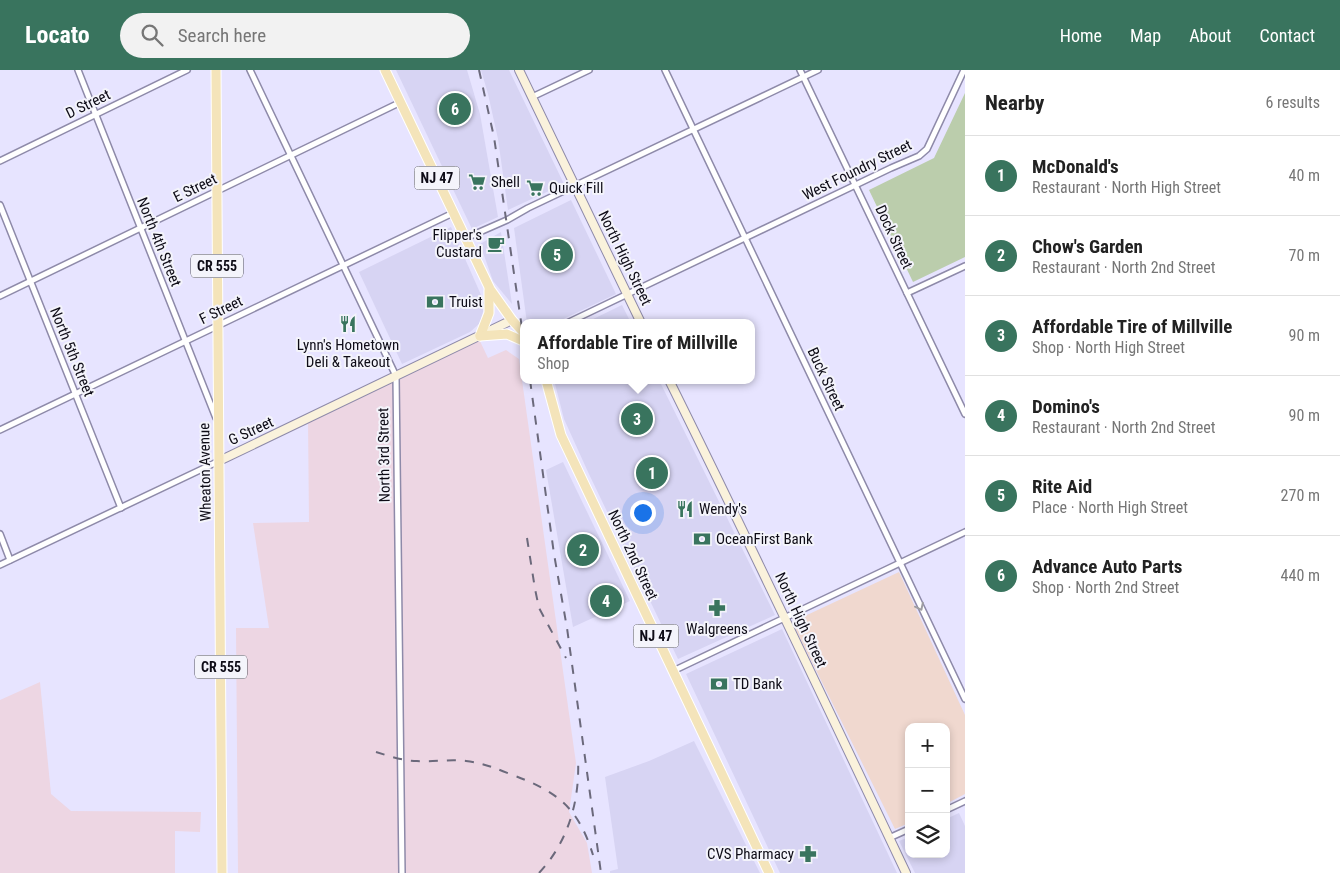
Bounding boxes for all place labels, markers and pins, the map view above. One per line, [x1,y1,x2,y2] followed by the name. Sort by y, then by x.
[439,90,471,128] pin: 6
[467,172,487,192] supermarket icon: Shell
[491,173,520,191] place label: Shell
[525,178,545,198] supermarket icon: Quick Fill
[549,179,603,197] place label: Quick Fill
[433,226,482,261] place label: Flipper's Custard
[486,234,506,254] cafe icon: Flipper's Custard
[541,236,573,274] pin: 5
[425,292,445,312] bank icon: Truist
[449,293,483,311] place label: Truist
[338,314,358,334] restaurant icon: Lynn's Hometown Deli & Takeout
[297,336,399,371] place label: Lynn's Hometown Deli & Takeout
[621,400,653,438] pin: 3
[636,454,668,492] pin: 1
[675,499,695,519] restaurant icon: Wendy's
[699,500,747,518] place label: Wendy's
[692,529,712,549] bank icon: OceanFirst Bank
[716,530,813,548] place label: OceanFirst Bank
[567,531,599,569] pin: 2
[590,582,622,620] pin: 4
[707,598,727,618] pharmacy icon: Walgreens
[686,620,748,638] place label: Walgreens
[709,674,729,694] bank icon: TD Bank
[733,675,782,693] place label: TD Bank
[798,844,818,864] pharmacy icon: CVS Pharmacy
[707,845,794,863] place label: CVS Pharmacy

